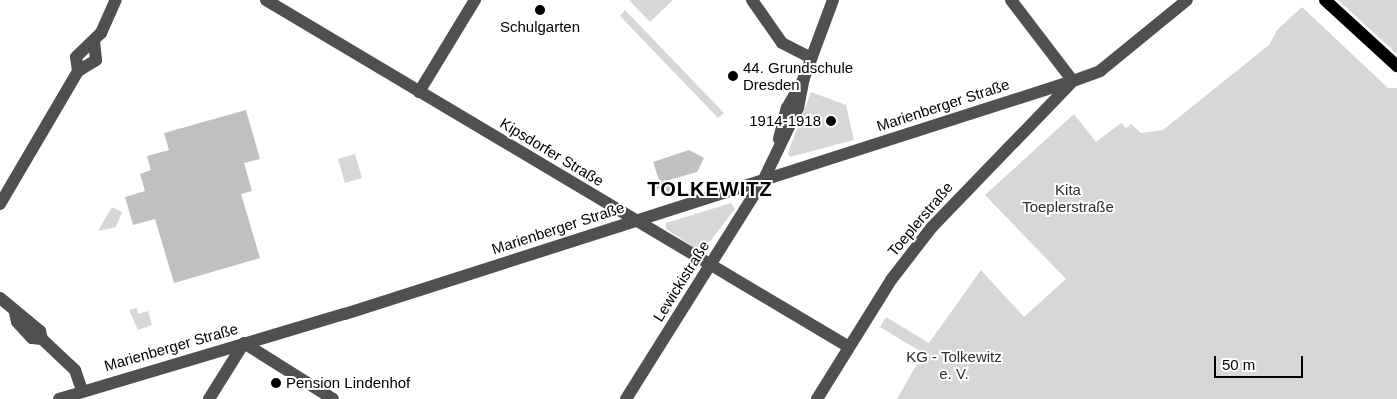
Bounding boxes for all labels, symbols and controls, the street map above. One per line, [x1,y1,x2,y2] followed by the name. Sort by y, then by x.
[534,4,546,16] marker: Schulgarten
[500,18,580,36] place label: Schulgarten
[743,58,853,93] place label: 44. Grundschule Dresden
[727,70,739,82] marker: 44. Grundschule Dresden
[874,75,1012,135] street label: Marienberger Straße
[749,112,821,130] place label: 1914-1918
[497,114,607,190] street label: Kipsdorfer Straße
[825,115,837,127] marker: 1914-1918
[646,177,774,201] district label: TOLKEWITZ
[884,178,956,260] street label: Toeplerstraße
[1022,180,1114,215] park label: Kita Toeplerstraße
[489,198,627,258] street label: Marienberger Straße
[649,237,713,325] street label: Lewickistraße
[102,319,240,375] street label: Marienberger Straße
[1217,346,1306,378] scale bar
[906,347,1002,382] park label: KG - Tolkewitz e. V.
[1222,356,1255,373] text: 50 m
[286,374,410,392] place label: Pension Lindenhof
[270,377,282,389] marker: Pension Lindenhof

